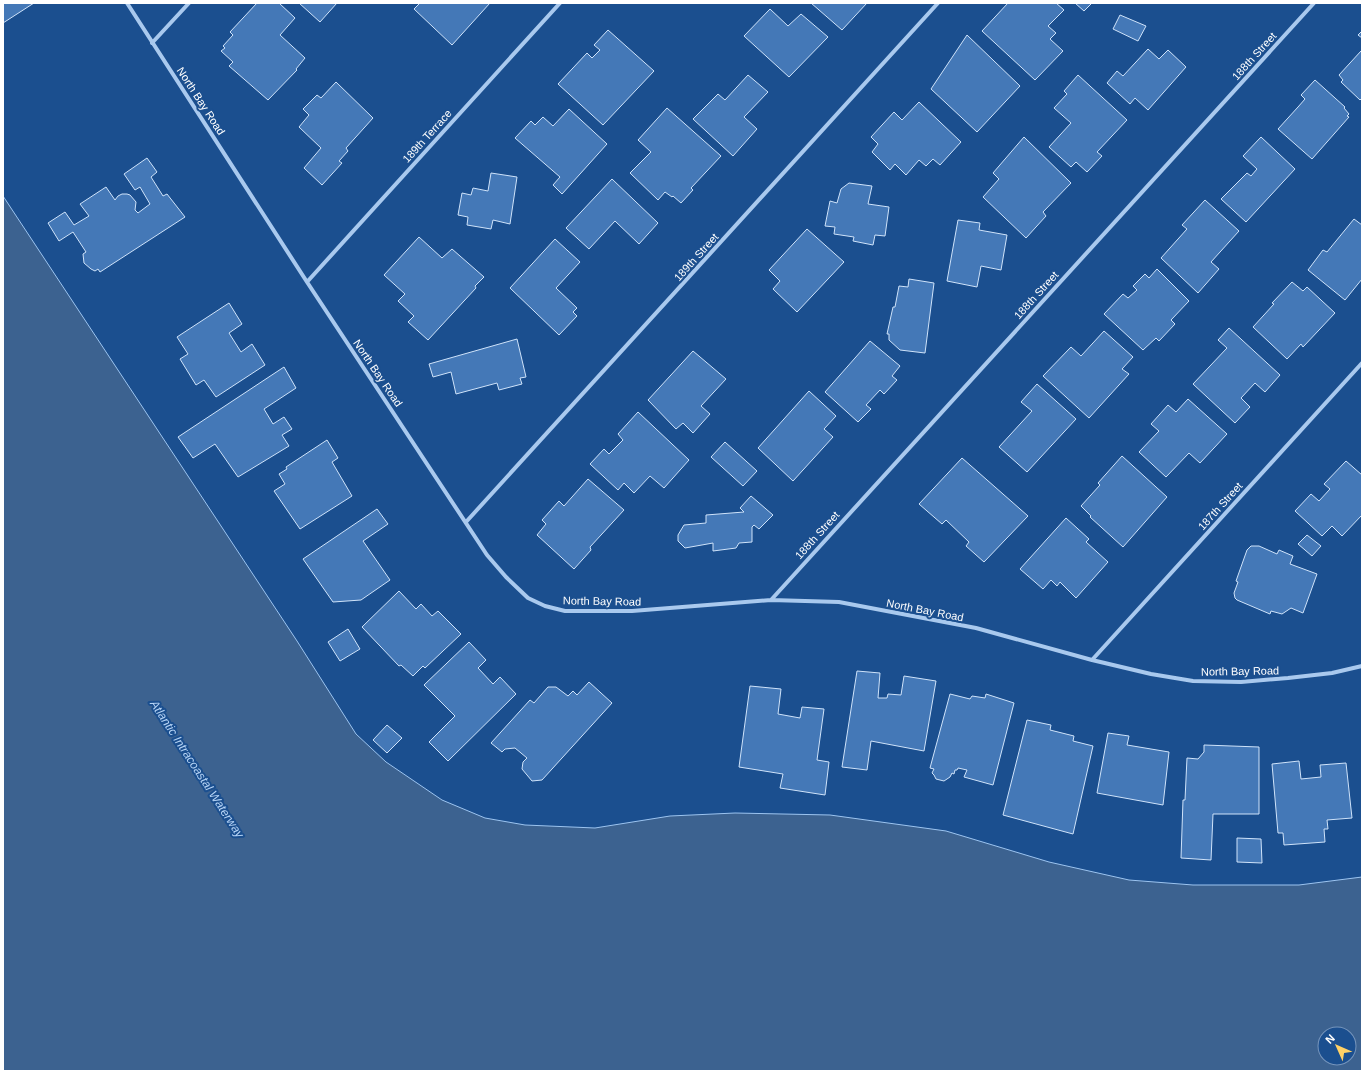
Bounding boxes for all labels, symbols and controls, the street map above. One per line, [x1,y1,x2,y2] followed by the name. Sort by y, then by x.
[1229,30,1279,82] street label: 188th Street
[175,65,227,137] street label: North Bay Road
[400,107,454,165] street label: 189th Terrace
[671,231,721,283] street label: 189th Street
[1011,269,1061,321] street label: 188th Street
[351,337,405,409] street label: North Bay Road
[1195,480,1245,532] street label: 187th Street
[792,509,842,561] street label: 188th Street
[563,594,641,608] street label: North Bay Road
[885,597,965,623] street label: North Bay Road
[1201,664,1279,678] street label: North Bay Road
[147,697,247,841] water label: Atlantic Intracoastal Waterway
[1317,1026,1357,1066] north arrow
[1323,1032,1337,1046] text: N

